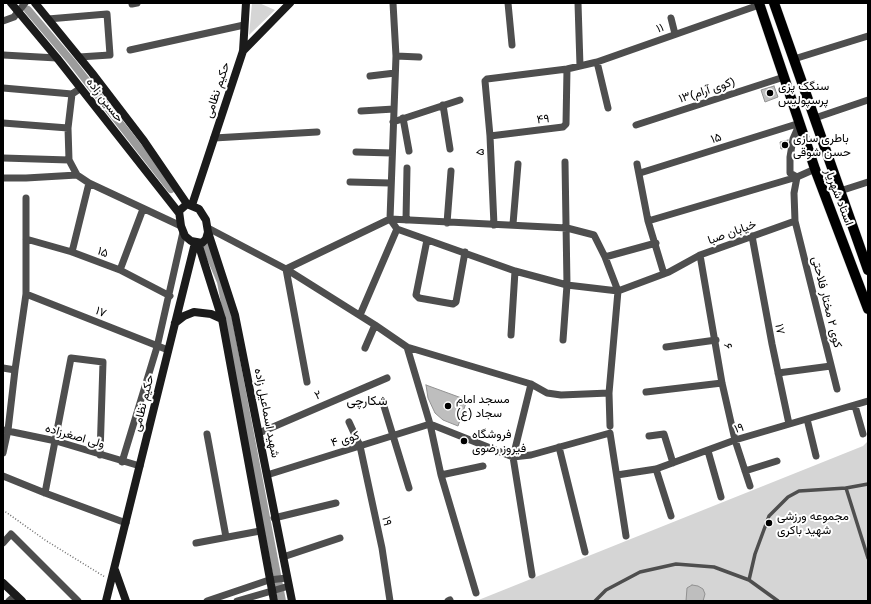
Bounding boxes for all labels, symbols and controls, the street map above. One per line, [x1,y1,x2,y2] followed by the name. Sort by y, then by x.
[654,20,666,36] street label: ۱۱
[201,60,233,120] street label: حکیم نظامی
[677,74,737,106] street label: ۱۳(کوی آرام)
[83,75,127,125] street label: حسین زاده
[778,79,829,107] place label: سنگک پزی پرسپولیس
[765,88,775,98] marker: سنگک پزی پرسپولیس
[536,111,550,127] street label: ۴۹
[709,130,723,146] street label: ۱۵
[793,131,851,159] place label: باطری سازی حسن شوقی
[780,140,790,150] marker: باطری سازی حسن شوقی
[473,148,487,156] street label: ۵
[822,167,856,227] street label: استاد شهریار
[706,217,758,247] street label: خیابان صبا
[96,243,110,261] street label: ۱۵
[809,255,845,349] street label: کوی ۲ مختار فلاحتی
[93,303,109,321] street label: ۱۷
[772,323,788,335] street label: ۱۷
[720,342,736,350] street label: ۶
[251,367,283,459] street label: شهید اسماعیل زاده
[129,373,157,433] street label: حکیم نظامی
[312,387,324,403] street label: ۲
[456,392,510,420] place label: مسجد امام سجاد (ع)
[347,393,387,409] district label: شکارچی
[443,401,453,411] marker: مسجد امام سجاد (ع)
[732,420,746,436] street label: ۱۹
[44,421,106,451] street label: ولی اصغرزاده
[472,427,526,455] place label: فروشگاه فیروز رضوی
[329,428,361,450] street label: کوی ۴
[459,436,469,446] marker: فروشگاه فیروز رضوی
[777,509,849,537] place label: مجموعه ورزشی شهید باکری
[379,515,395,527] street label: ۱۹
[764,518,774,528] marker: مجموعه ورزشی شهید باکری

